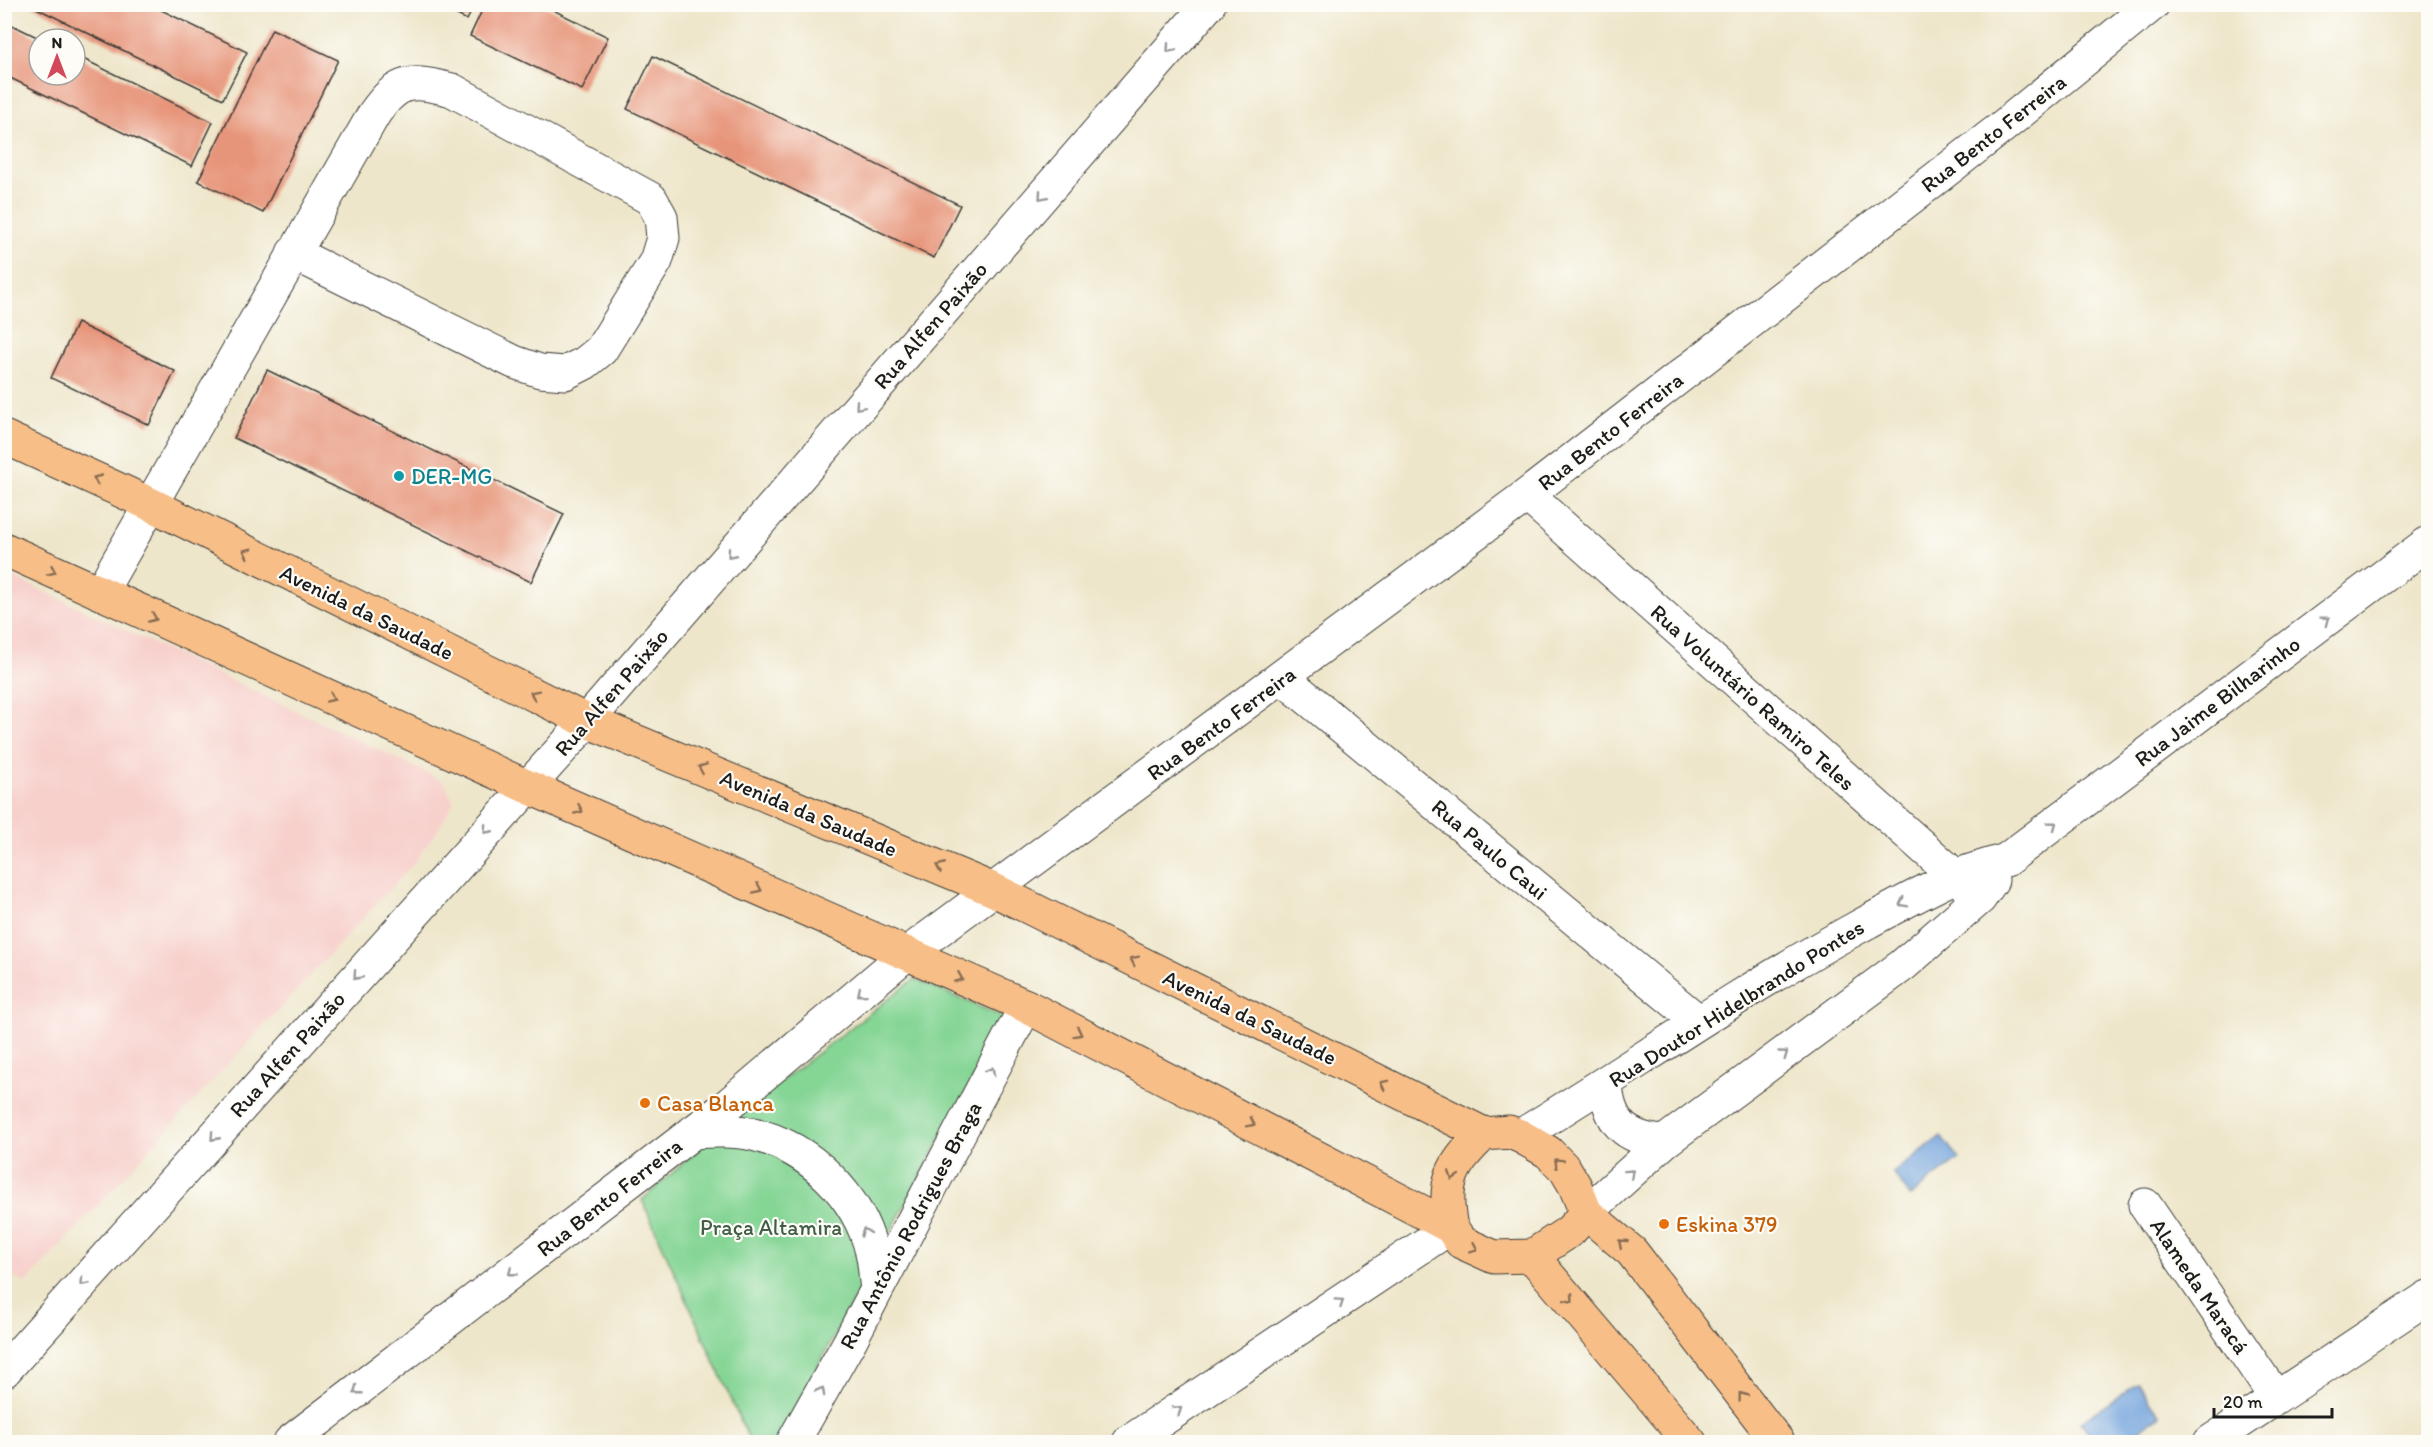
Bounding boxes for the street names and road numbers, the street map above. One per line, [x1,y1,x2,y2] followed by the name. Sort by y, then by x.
[1915,68,2072,199] street label: Rua Bento Ferreira
[868,256,993,395] street label: Rua Alfen Paixão
[1532,366,1689,497] street label: Rua Bento Ferreira
[276,559,458,666] street label: Avenida da Saudade
[1645,598,1860,796] street label: Rua Voluntário Ramiro Teles
[549,623,674,762] street label: Rua Alfen Paixão
[2129,630,2306,773] street label: Rua Jaime Bilharinho
[1142,660,1301,786] street label: Rua Bento Ferreira
[716,764,901,863] street label: Avenida da Saudade
[1426,793,1553,906] street label: Rua Paulo Caui
[1604,914,1869,1093] street label: Rua Doutor Hidelbrando Pontes
[1159,964,1341,1071] street label: Avenida da Saudade
[224,986,351,1123] street label: Rua Alfen Paixão
[834,1097,987,1354] street label: Rua Antônio Rodrigues Braga
[531,1132,688,1263] street label: Rua Bento Ferreira
[2144,1213,2255,1360] street label: Alameda Maracá

